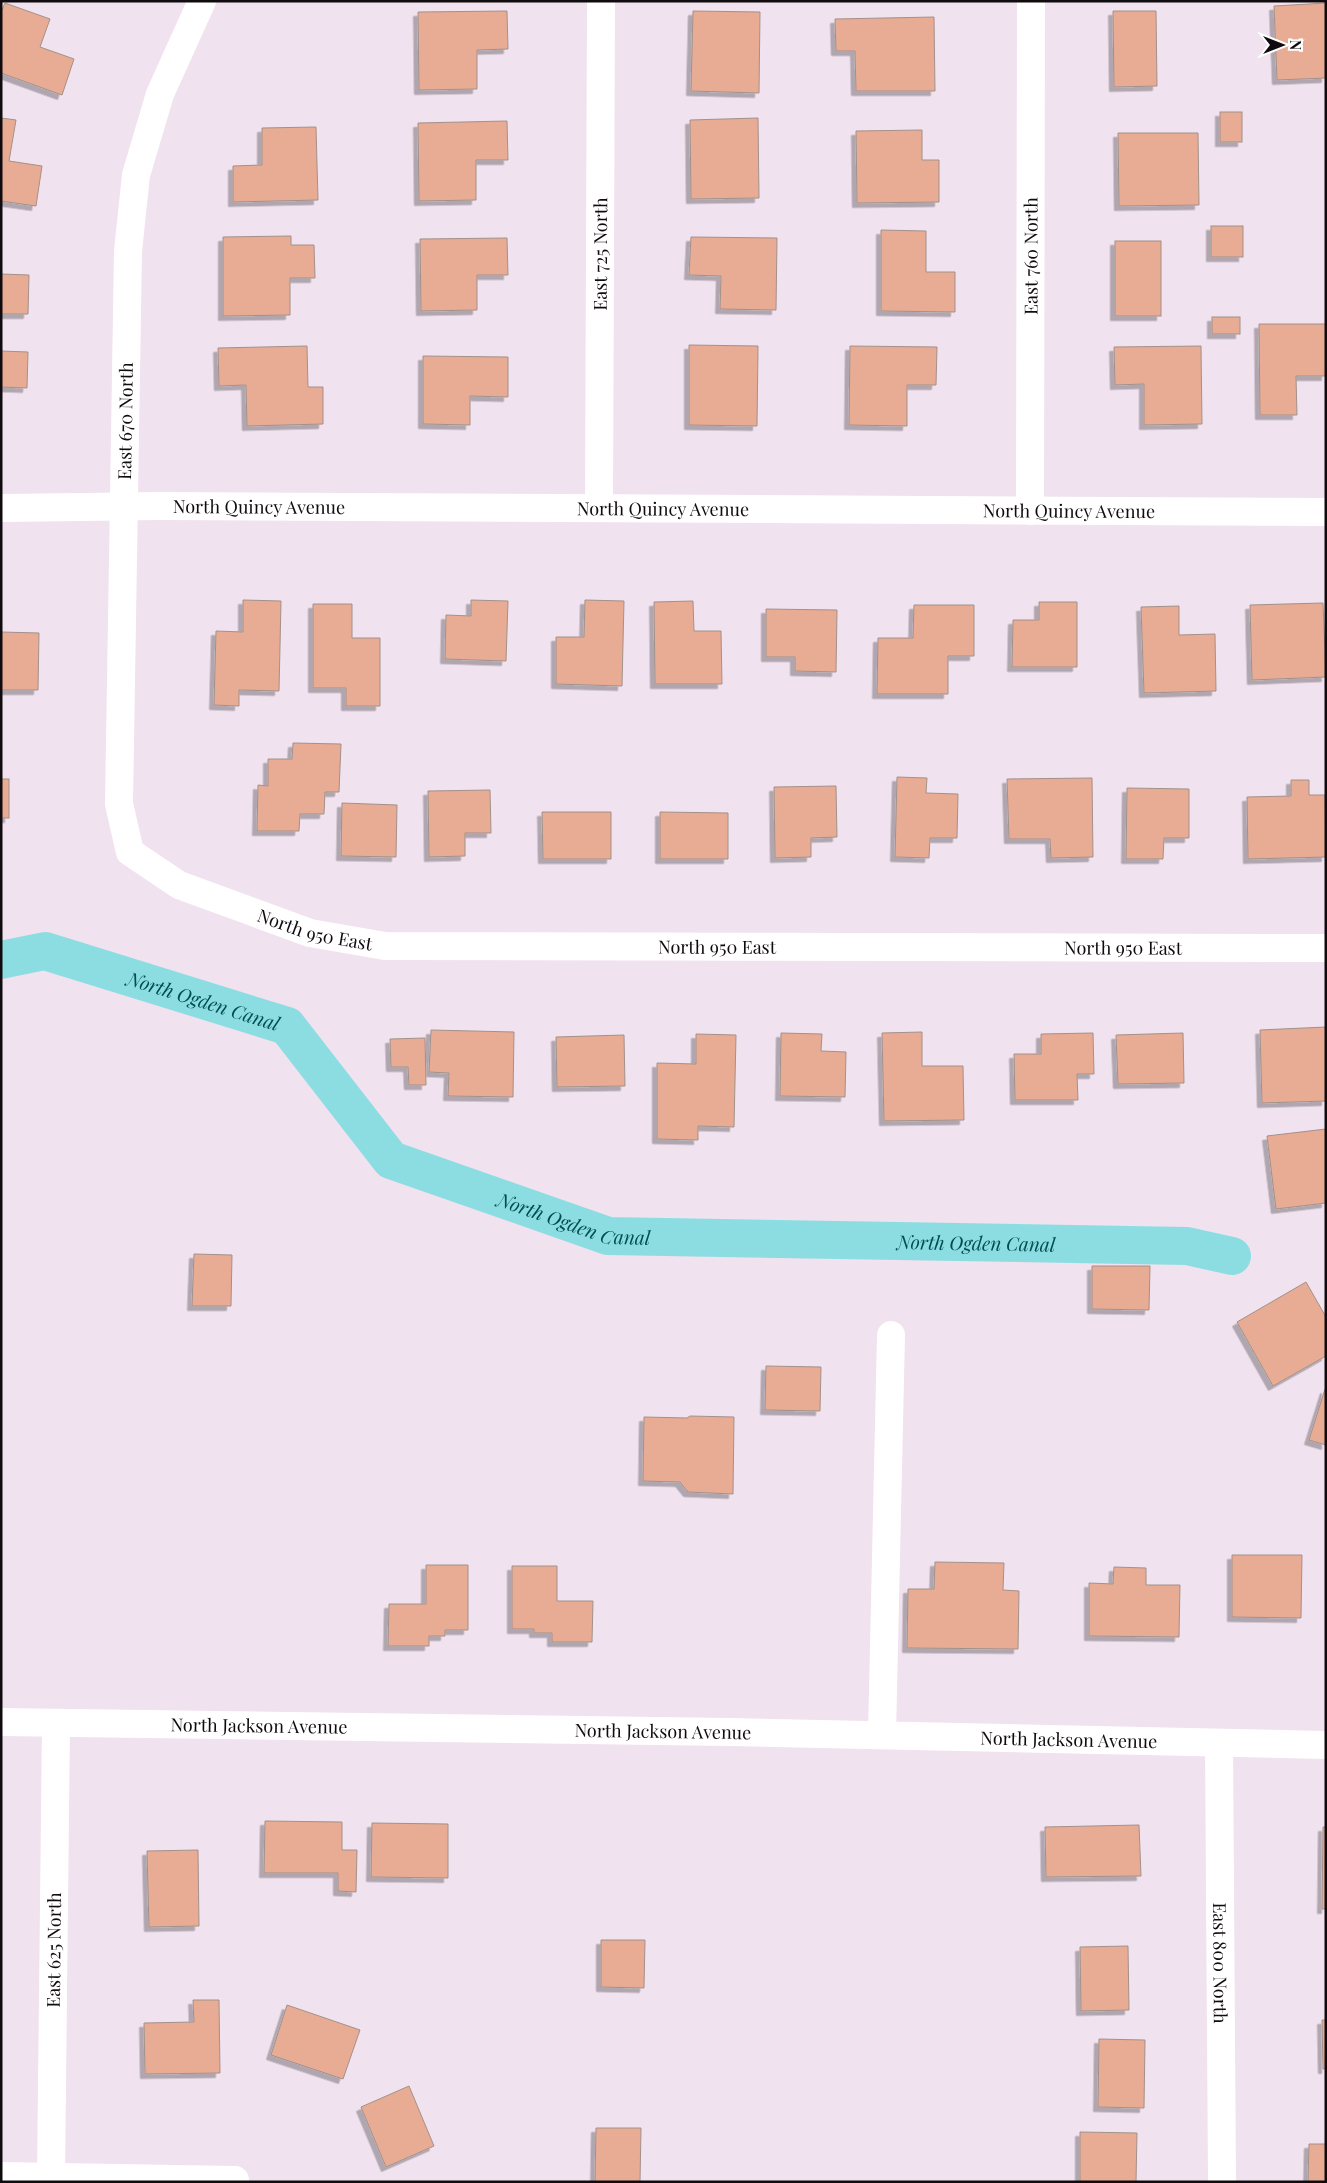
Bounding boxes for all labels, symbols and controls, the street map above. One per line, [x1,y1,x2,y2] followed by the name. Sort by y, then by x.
[1257,20,1307,70] north arrow
[1286,40,1305,50] text: N
[588,197,612,311] street label: East 725 North
[1018,197,1043,315] street label: East 760 North
[112,362,138,480] street label: East 670 North
[173,494,345,519] street label: North Quincy Avenue
[577,496,749,521] street label: North Quincy Avenue
[983,498,1155,523] street label: North Quincy Avenue
[254,903,375,956] street label: North 950 East
[658,935,777,959] street label: North 950 East
[1064,935,1183,960] street label: North 950 East
[122,964,284,1036] water label: North Ogden Canal
[493,1185,651,1251] water label: North Ogden Canal
[895,1228,1056,1257] water label: North Ogden Canal
[170,1712,348,1739] street label: North Jackson Avenue
[574,1718,752,1744] street label: North Jackson Avenue
[980,1725,1157,1753] street label: North Jackson Avenue
[41,1892,66,2008] street label: East 625 North
[1208,1902,1233,2024] street label: East 800 North

